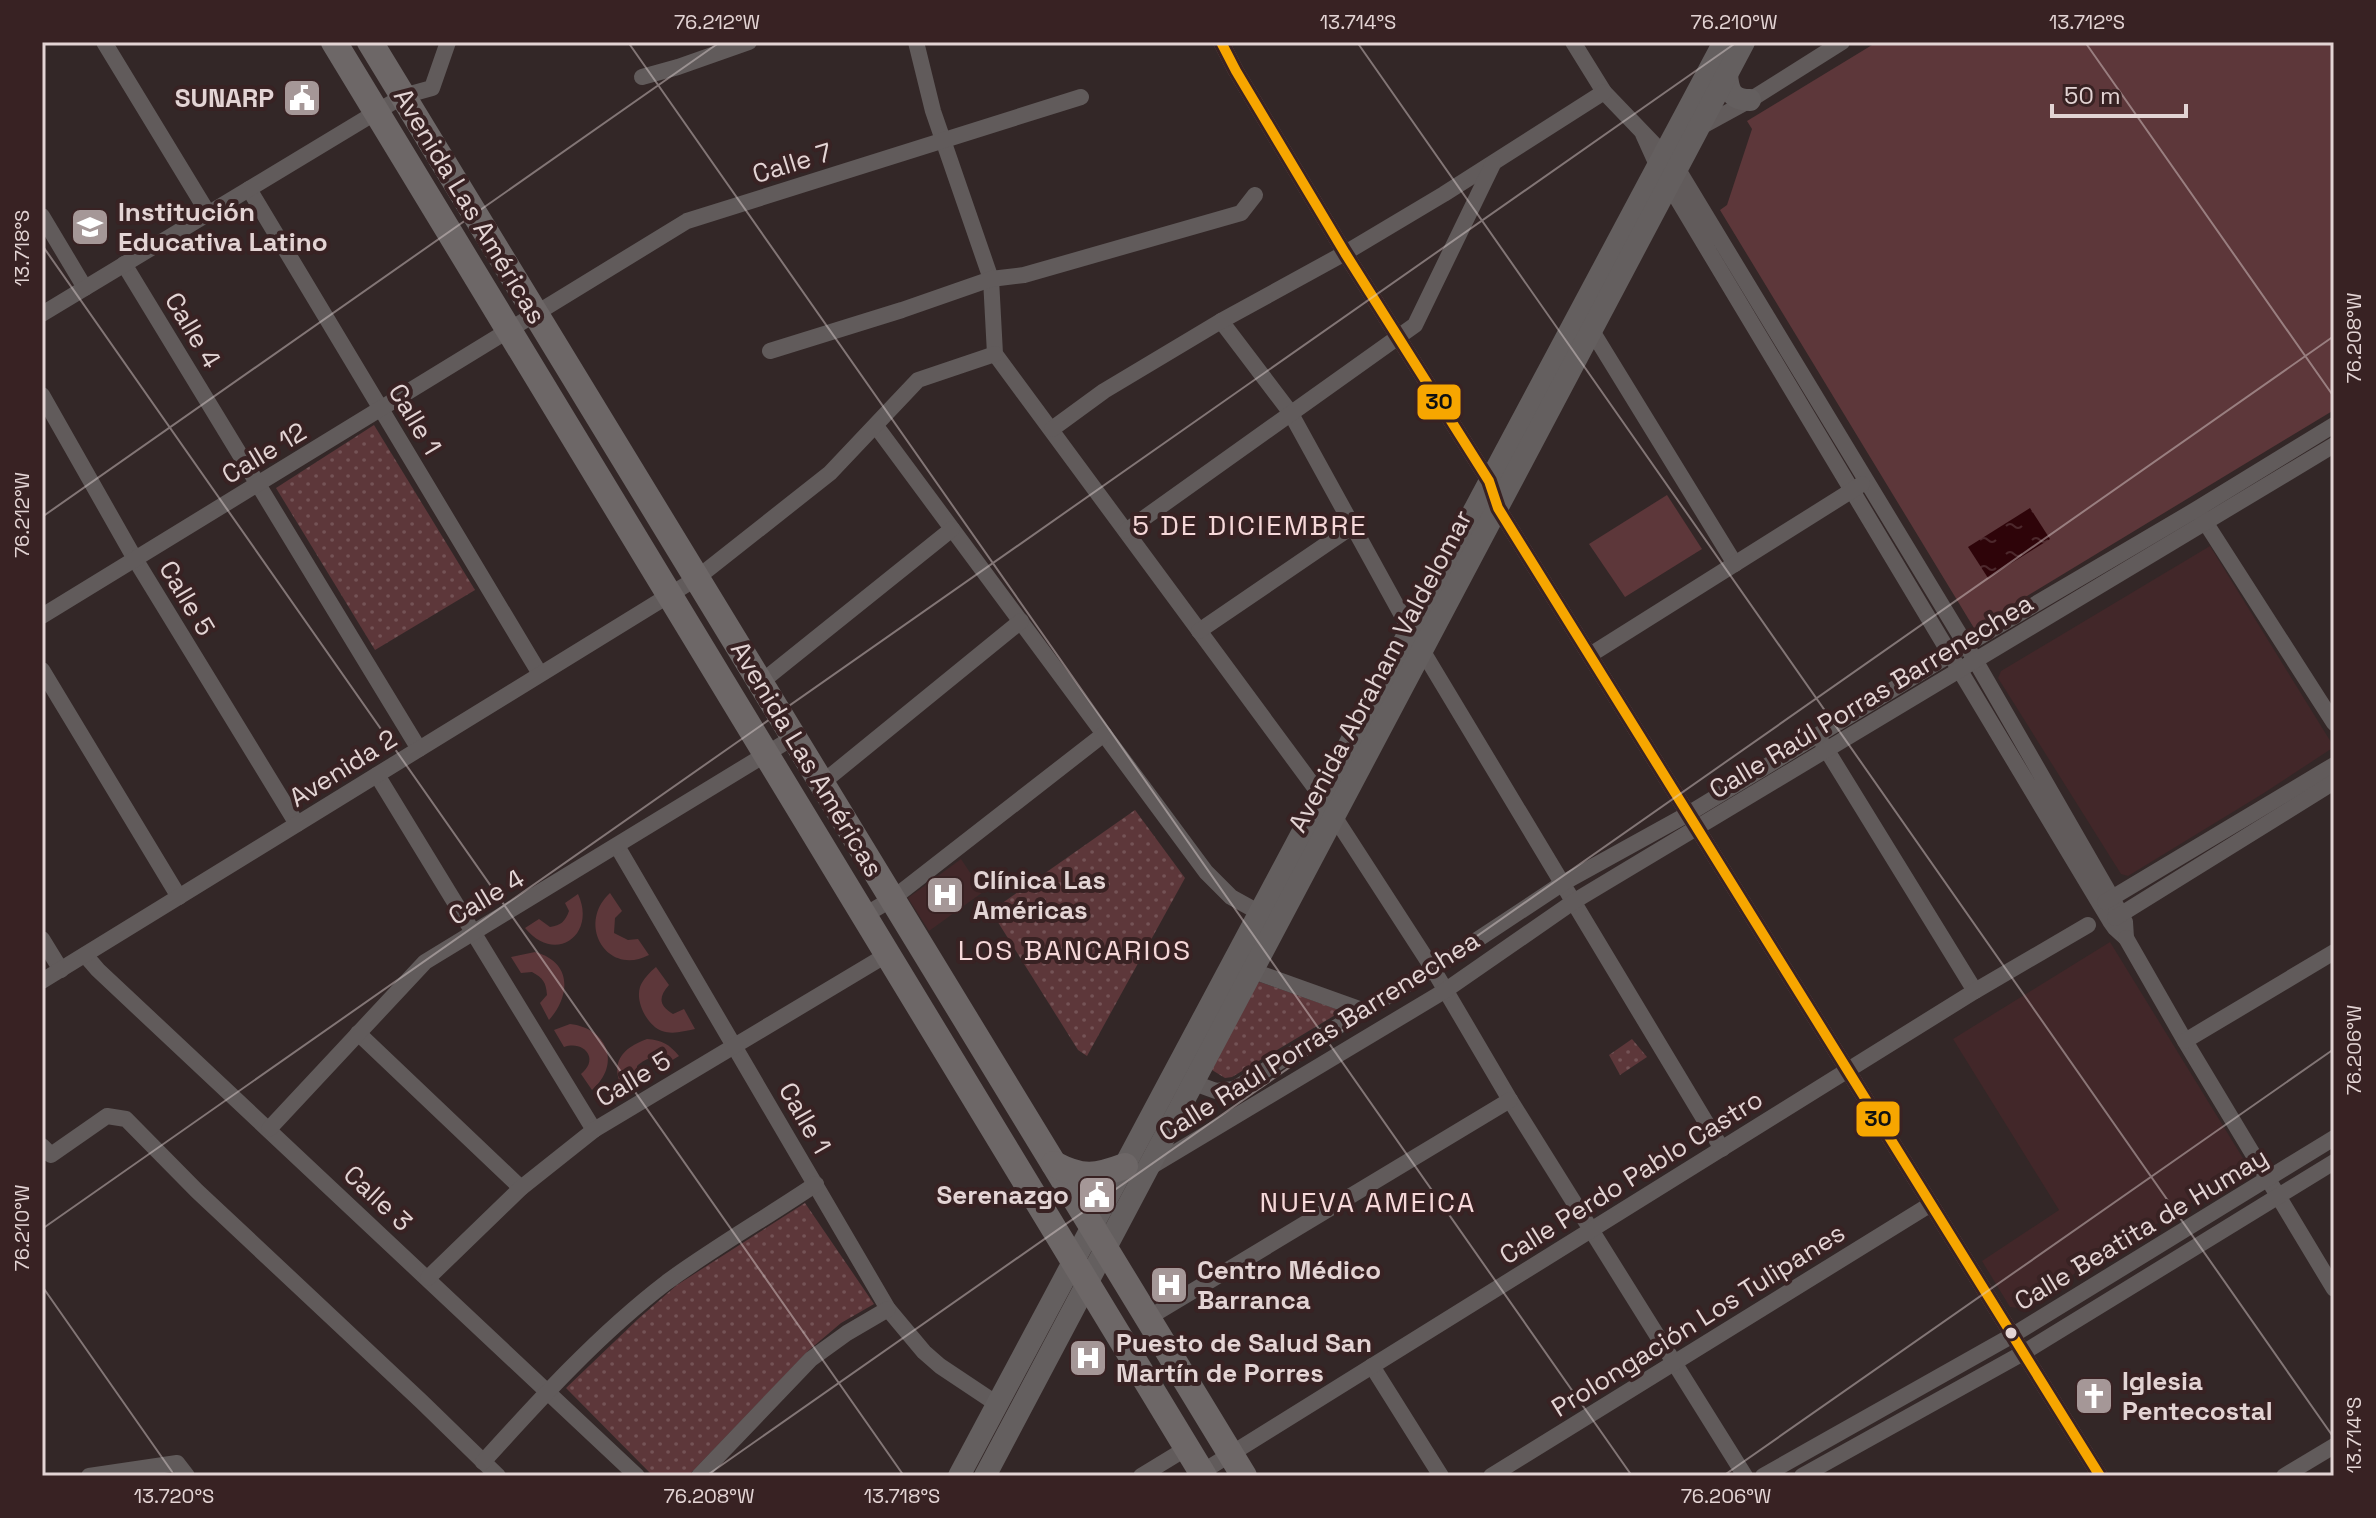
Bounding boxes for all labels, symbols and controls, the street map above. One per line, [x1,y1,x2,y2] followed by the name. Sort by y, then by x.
[674,9,760,35] text: 76.212°W
[1320,9,1396,35] text: 13.714°S
[1691,9,1777,35] text: 76.210°W
[2049,9,2125,35] text: 13.712°S
[2052,68,2186,118] scale bar
[281,77,323,119] public building icon: SUNARP
[2064,80,2121,111] text: 50 m
[175,81,274,115] place label: SUNARP
[386,82,554,330] street label: Avenida Las Américas
[748,135,836,191] street label: Calle 7
[118,195,328,259] place label: Institución Educativa Latino
[69,206,111,248] school or university icon: Institución Educativa Latino
[9,210,35,286] text: 13.718°S
[157,286,229,374] street label: Calle 4
[2341,293,2367,383] text: 76.208°W
[381,377,449,461] street label: Calle 1
[1416,383,1462,421] line badge: 30
[1425,387,1453,415] text: 30
[215,414,313,492] street label: Calle 12
[9,472,35,558] text: 76.212°W
[1280,504,1480,838] street label: Avenida Abraham Valdelomar
[1132,507,1368,543] district label: 5 DE DICIEMBRE
[151,554,223,642] street label: Calle 5
[1703,586,2039,806] street label: Calle Raúl Porras Barrenechea
[723,635,891,883] street label: Avenida Las Américas
[283,721,403,815] street label: Avenida 2
[442,861,530,933] street label: Calle 4
[973,863,1106,927] place label: Clínica Las Américas
[924,874,966,916] hospital icon: Clínica Las Américas
[1152,923,1486,1149] street label: Calle Raúl Porras Barrenechea
[958,932,1192,968] district label: LOS BANCARIOS
[2341,1005,2367,1095] text: 76.206°W
[589,1043,677,1115] street label: Calle 5
[771,1076,839,1160] street label: Calle 1
[1493,1082,1769,1272] street label: Calle Perdo Pablo Castro
[1855,1100,1901,1138] line badge: 30
[1864,1104,1892,1132] text: 30
[2008,1140,2274,1318] street label: Calle Beatita de Humay
[336,1158,420,1238] street label: Calle 3
[1076,1174,1118,1216] public building icon: Serenazgo
[937,1178,1069,1212] place label: Serenazgo
[1260,1184,1476,1220] district label: NUEVA AMEICA
[9,1185,35,1271] text: 76.210°W
[1545,1216,1851,1424] street label: Prolongación Los Tulipanes
[1197,1253,1381,1317] place label: Centro Médico Barranca
[1148,1264,1190,1306] hospital icon: Centro Médico Barranca
[2003,1325,2019,1341] unlabelled marker
[1116,1326,1372,1390] place label: Puesto de Salud San Martín de Porres
[1067,1337,1109,1379] hospital icon: Puesto de Salud San Martín de Porres
[2122,1364,2273,1428] place label: Iglesia Pentecostal
[2073,1375,2115,1417] church icon: Iglesia Pentecostal
[2341,1397,2367,1473] text: 13.714°S
[134,1483,214,1509] text: 13.720°S
[664,1483,754,1509] text: 76.208°W
[864,1483,940,1509] text: 13.718°S
[1681,1483,1771,1509] text: 76.206°W

